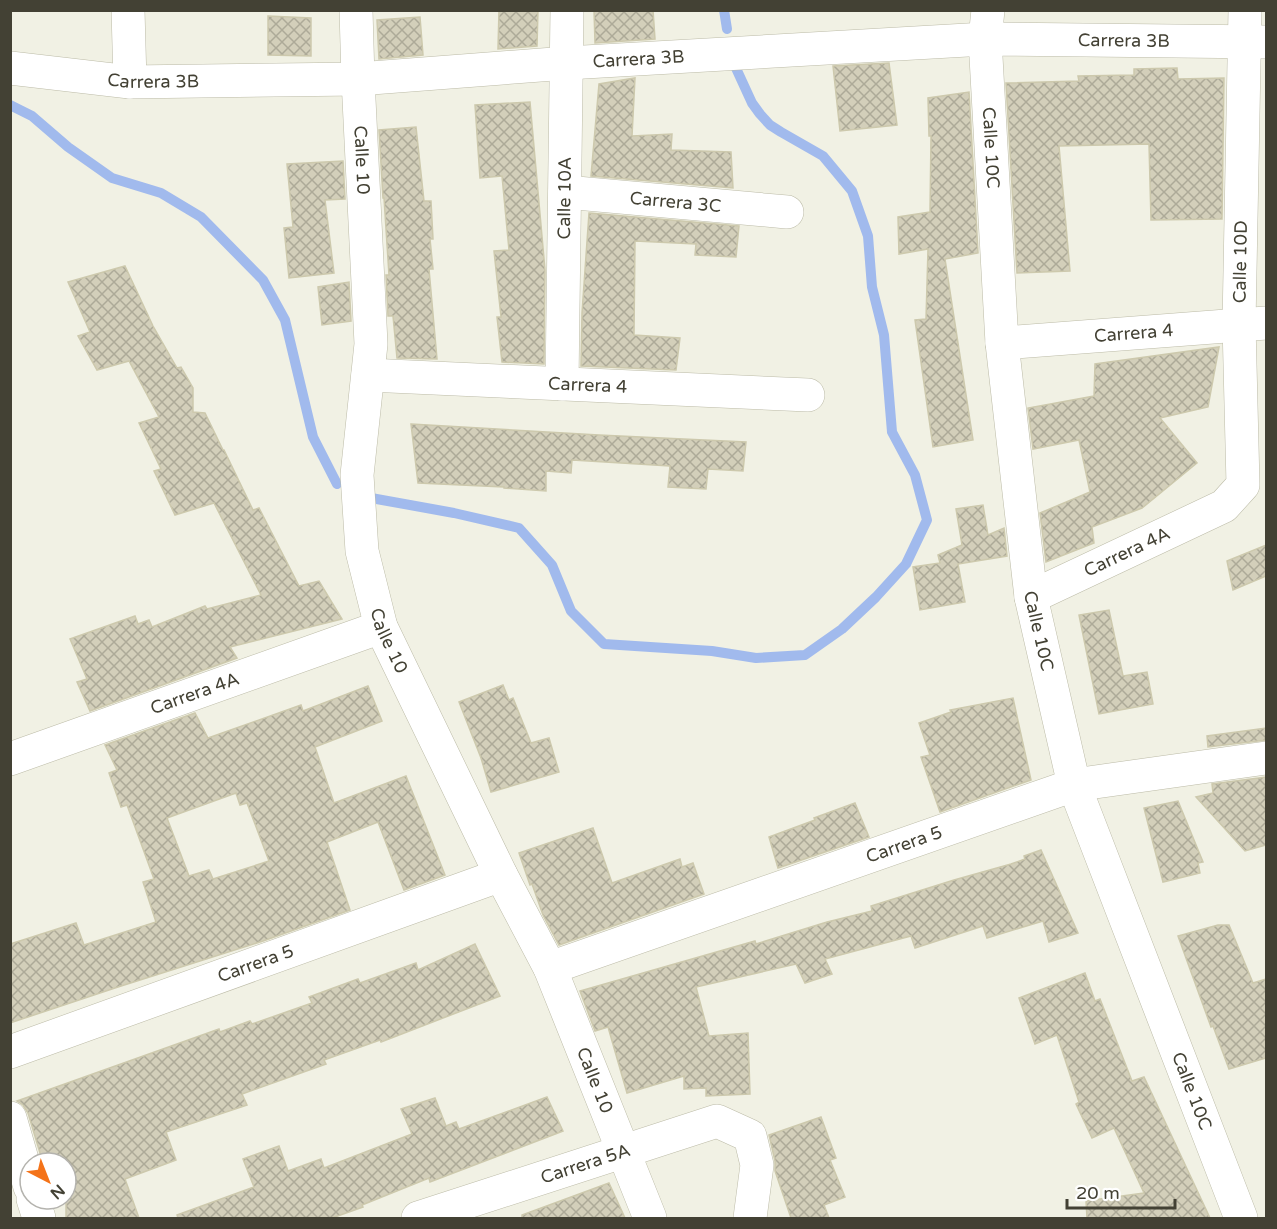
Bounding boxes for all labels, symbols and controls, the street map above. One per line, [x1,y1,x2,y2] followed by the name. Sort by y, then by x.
[1078,29,1170,52] street label: Carrera 3B
[592,45,685,73] street label: Carrera 3B
[106,68,199,93] street label: Carrera 3B
[978,106,1004,189] street label: Calle 10C
[349,125,375,195] street label: Calle 10
[553,157,576,239] street label: Calle 10A
[629,187,722,217] street label: Carrera 3C
[1228,220,1252,303] street label: Calle 10D
[1093,319,1174,347] street label: Carrera 4
[548,372,628,398] street label: Carrera 4
[1080,522,1174,582] street label: Carrera 4A
[1019,589,1059,673] street label: Calle 10C
[366,606,413,677] street label: Calle 10
[147,667,242,719] street label: Carrera 4A
[863,821,945,868] street label: Carrera 5
[214,940,297,987] street label: Carrera 5
[572,1044,618,1116] street label: Calle 10
[1167,1049,1217,1133] street label: Calle 10C
[538,1139,633,1188] street label: Carrera 5A
[18,1151,78,1211] north arrow
[1067,1172,1175,1210] scale bar
[46,1180,69,1203] text: N
[1076,1182,1120,1204] text: 20 m

